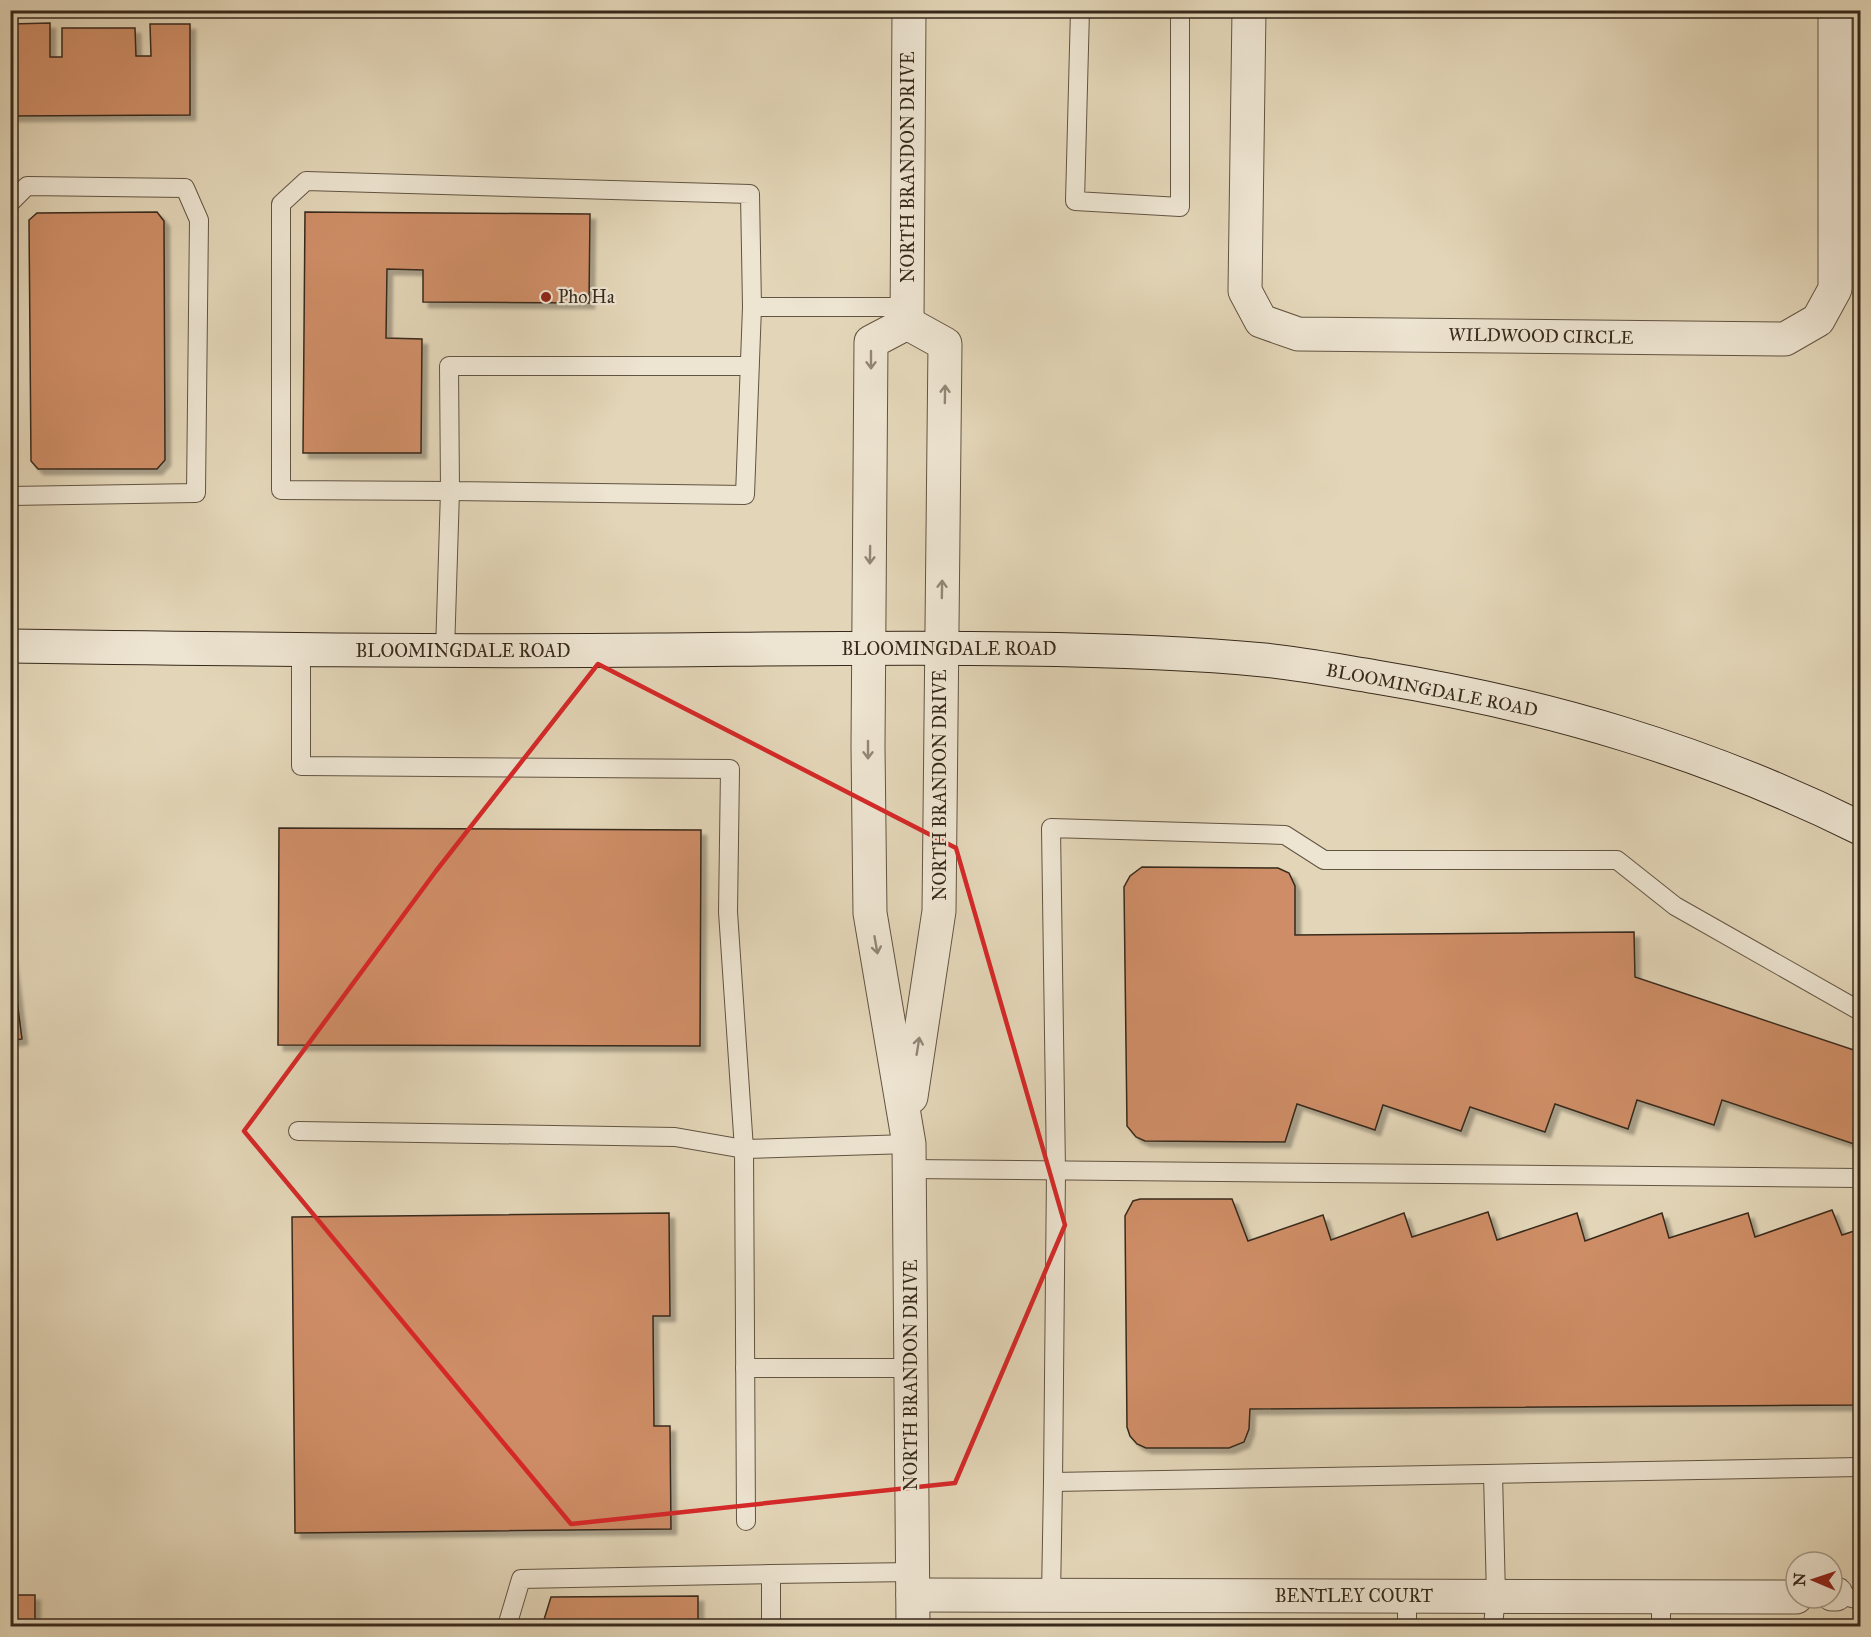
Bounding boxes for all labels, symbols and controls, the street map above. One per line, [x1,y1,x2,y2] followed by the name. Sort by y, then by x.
[897,51,919,283] street label: NORTH BRANDON DRIVE
[558,286,615,308] place label: Pho Ha
[539,290,553,304] marker: Pho Ha
[1448,323,1634,349] street label: WILDWOOD CIRCLE
[865,350,877,370] one-way arrow
[939,385,950,405] one-way arrow
[864,545,875,565] one-way arrow
[936,580,948,600] one-way arrow
[842,638,1057,660] street label: BLOOMINGDALE ROAD
[356,640,571,662] street label: BLOOMINGDALE ROAD
[1324,659,1540,721] street label: BLOOMINGDALE ROAD
[929,669,951,901] street label: NORTH BRANDON DRIVE
[862,740,874,760] one-way arrow
[871,935,882,954] one-way arrow
[913,1036,924,1056] one-way arrow
[900,1259,922,1491] street label: NORTH BRANDON DRIVE
[1784,1550,1844,1610] north arrow
[1790,1572,1809,1587] text: N
[1275,1585,1433,1607] street label: BENTLEY COURT

